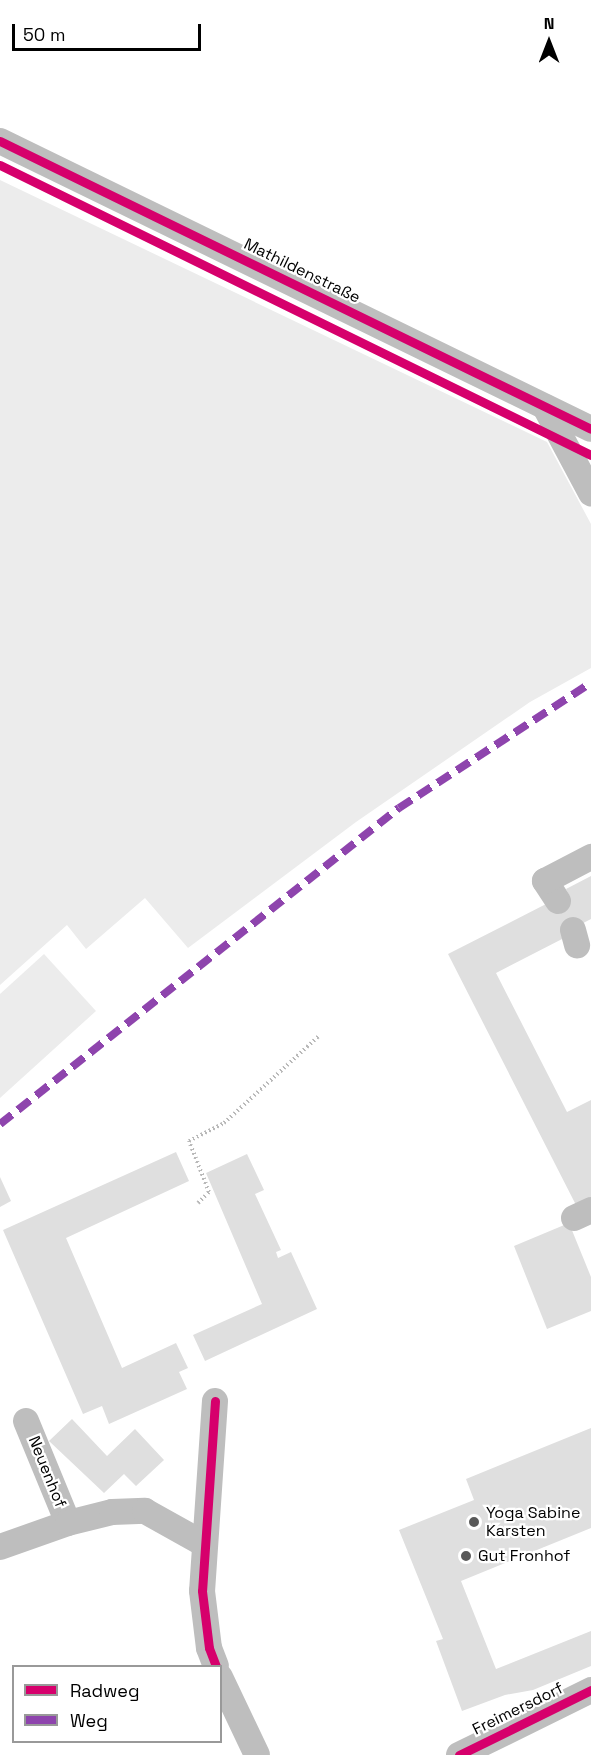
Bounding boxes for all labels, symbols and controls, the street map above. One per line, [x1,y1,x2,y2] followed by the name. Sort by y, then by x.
[15,12,204,50] scale bar
[519,12,579,72] north arrow
[544,13,554,34] text: N
[23,23,65,46] text: 50 m
[241,234,363,308] street label: Mathildenstraße
[24,1433,70,1511] street label: Neuenhof
[486,1503,580,1541] place label: Yoga Sabine Karsten
[467,1515,481,1529] marker: Yoga Sabine Karsten
[478,1546,570,1566] place label: Gut Fronhof
[459,1549,473,1563] marker: Gut Fronhof
[12,1665,222,1743] legend
[70,1679,140,1702] text: Radweg
[469,1679,567,1739] street label: Freimersdorf
[70,1709,108,1732] text: Weg

